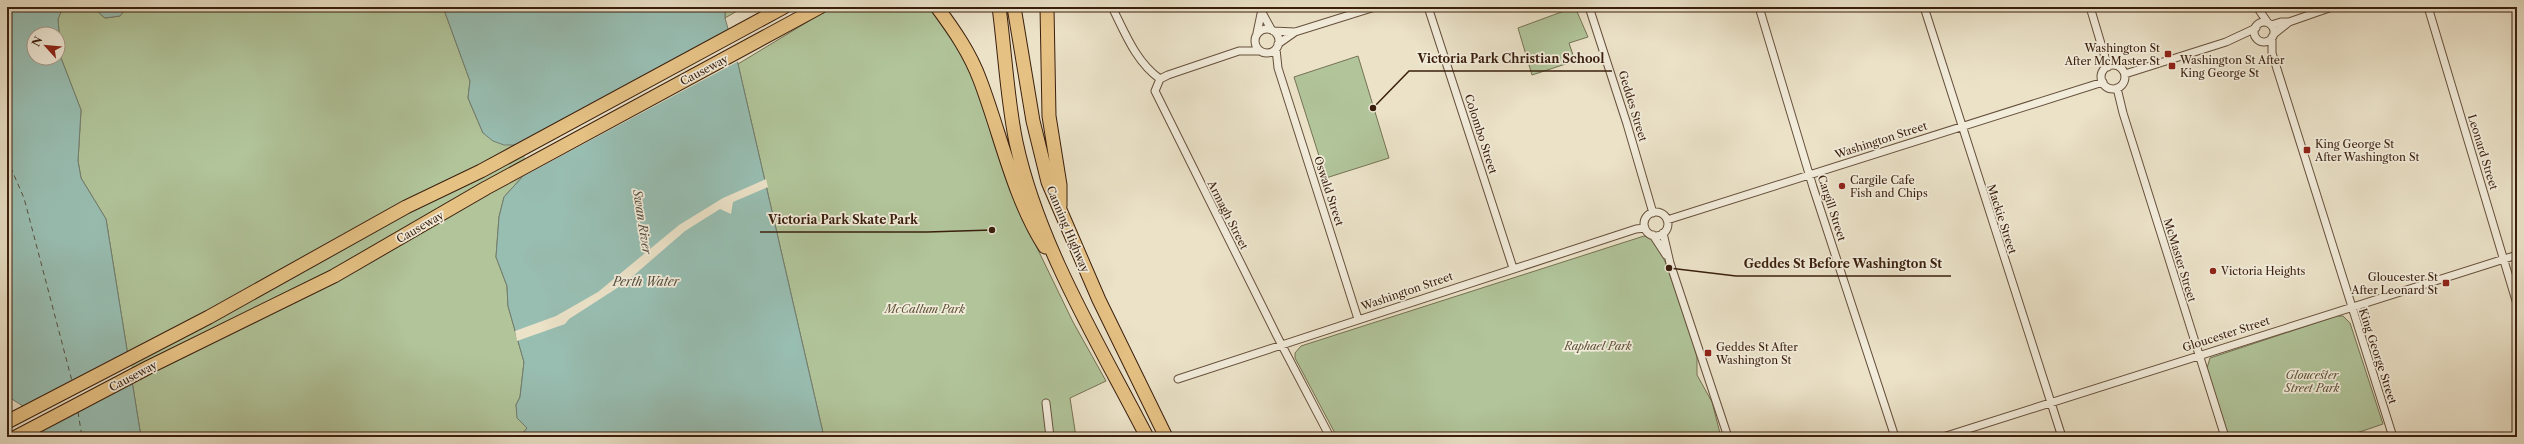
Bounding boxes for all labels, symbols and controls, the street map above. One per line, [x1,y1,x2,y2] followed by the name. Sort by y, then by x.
[26,26,66,66] north arrow
[29,34,46,49] text: N
[2064,41,2160,68] place label: Washington St After McMaster St
[1409,47,1612,71] callout: Victoria Park Christian School
[2163,49,2173,59] marker: Washington St After McMaster St
[678,51,731,88] street label: Causeway
[1417,51,1604,66] text: Victoria Park Christian School
[2179,53,2285,80] place label: Washington St After King George St
[2167,61,2177,71] marker: Washington St After King George St
[1616,69,1650,143] street label: Geddes Street
[1462,92,1501,176] street label: Colombo Street
[2465,113,2501,191] street label: Leonard Street
[1832,118,1929,162] street label: Washington Street
[2314,137,2419,164] place label: King George St After Washington St
[2302,145,2312,155] marker: King George St After Washington St
[1311,154,1347,228] street label: Oswald Street
[1815,173,1849,243] street label: Cargill Street
[1850,173,1928,200] place label: Cargile Cafe Fish and Chips
[1204,177,1251,252] street label: Armagh Street
[1837,181,1847,191] marker: Cargile Cafe Fish and Chips
[1984,182,2020,256] street label: Mackie Street
[1043,184,1093,275] street label: Canning Highway
[630,188,655,257] water label: Swan River
[394,207,447,246] street label: Causeway
[760,208,927,232] callout: Victoria Park Skate Park
[767,212,919,227] text: Victoria Park Skate Park
[2161,216,2199,304] street label: McMaster Street
[1736,252,1951,276] callout: Geddes St Before Washington St
[1744,256,1942,271] text: Geddes St Before Washington St
[2220,264,2306,278] place label: Victoria Heights
[2208,266,2218,276] marker: Victoria Heights
[1358,269,1455,314] street label: Washington Street
[2350,270,2438,297] place label: Gloucester St After Leonard St
[612,274,681,289] water label: Perth Water
[2441,278,2451,288] marker: Gloucester St After Leonard St
[883,302,965,316] park label: McCallum Park
[2356,306,2400,406] street label: King George Street
[2181,313,2271,355] street label: Gloucester Street
[1563,339,1632,353] park label: Raphael Park
[1715,340,1798,367] place label: Geddes St After Washington St
[1703,348,1713,358] marker: Geddes St After Washington St
[107,357,160,394] street label: Causeway
[2283,368,2340,395] park label: Gloucester Street Park

